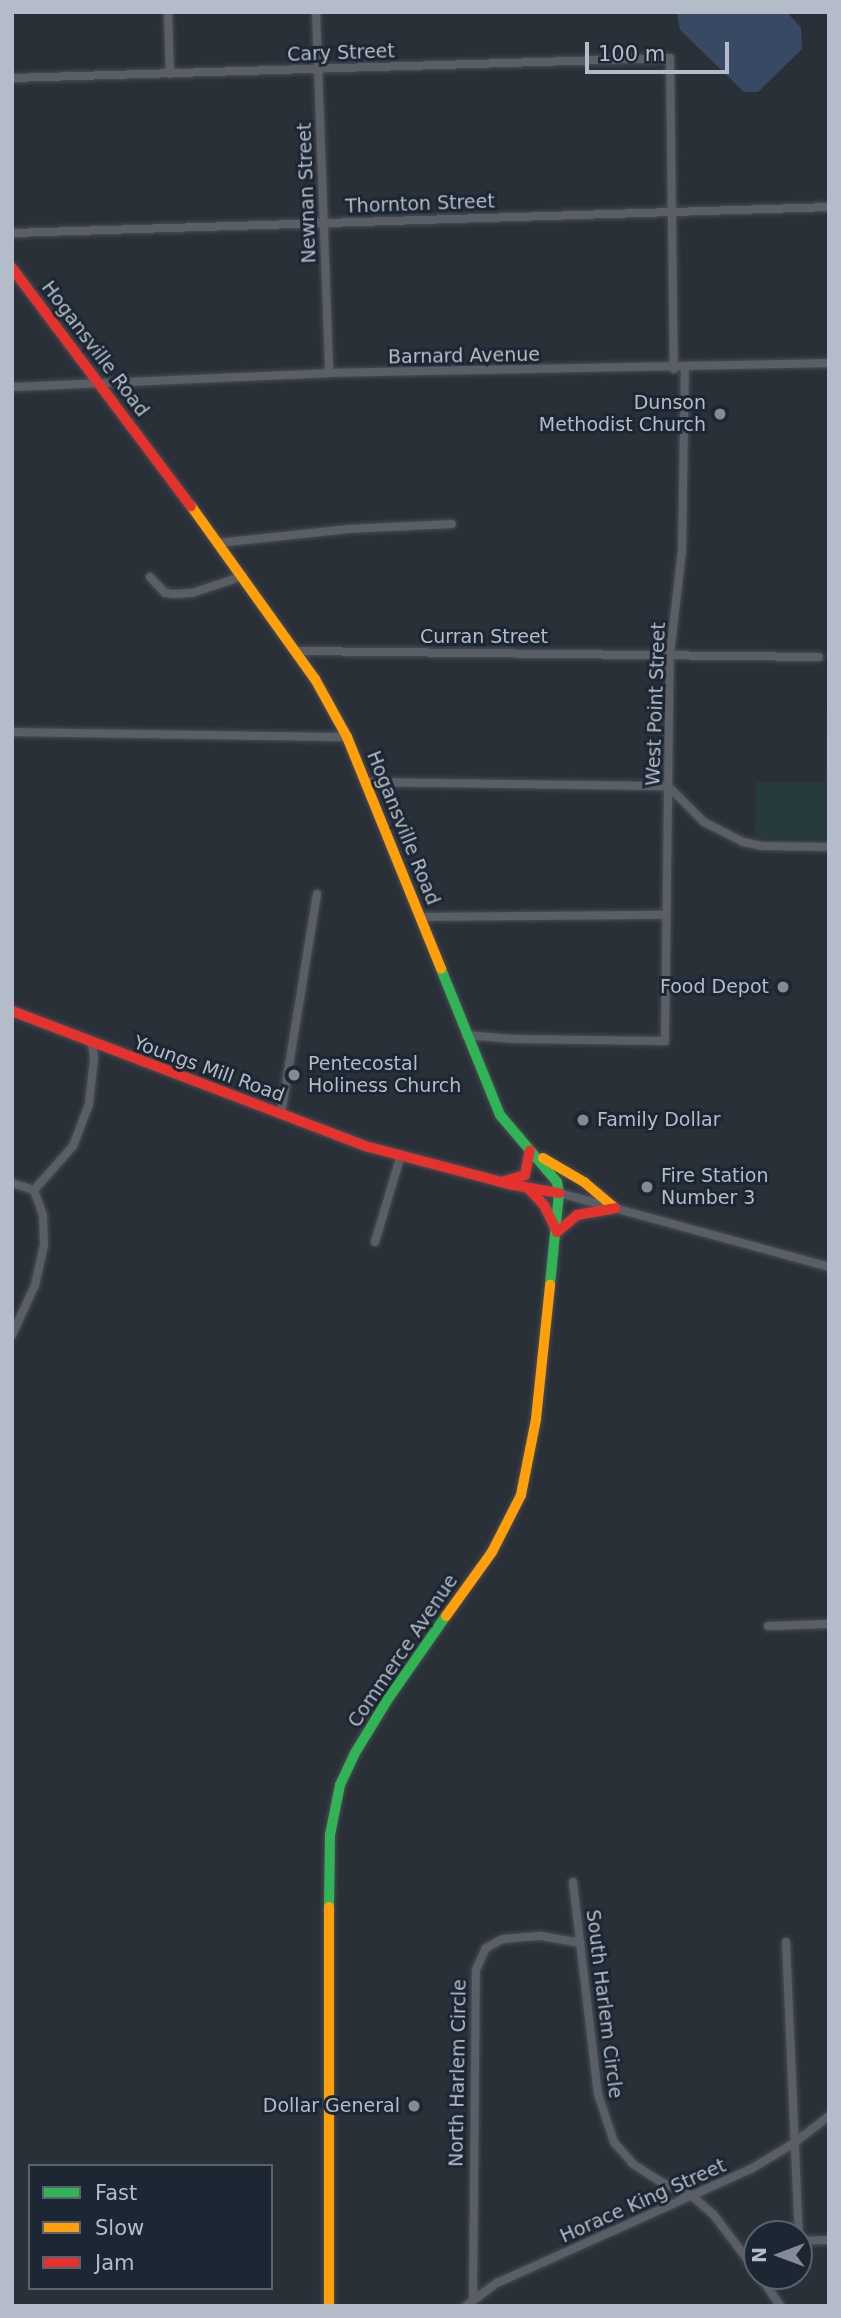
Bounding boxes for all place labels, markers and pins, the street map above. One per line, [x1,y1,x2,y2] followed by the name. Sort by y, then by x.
[539,392,706,436] place label: Dunson Methodist Church
[712,406,728,422] marker: Dunson Methodist Church
[660,976,769,998] place label: Food Depot
[775,979,791,995] marker: Food Depot
[308,1053,461,1097] place label: Pentecostal Holiness Church
[286,1067,302,1083] marker: Pentecostal Holiness Church
[597,1109,720,1131] place label: Family Dollar
[575,1112,591,1128] marker: Family Dollar
[661,1165,768,1209] place label: Fire Station Number 3
[639,1179,655,1195] marker: Fire Station Number 3
[263,2095,400,2117] place label: Dollar General
[406,2098,422,2114] marker: Dollar General

